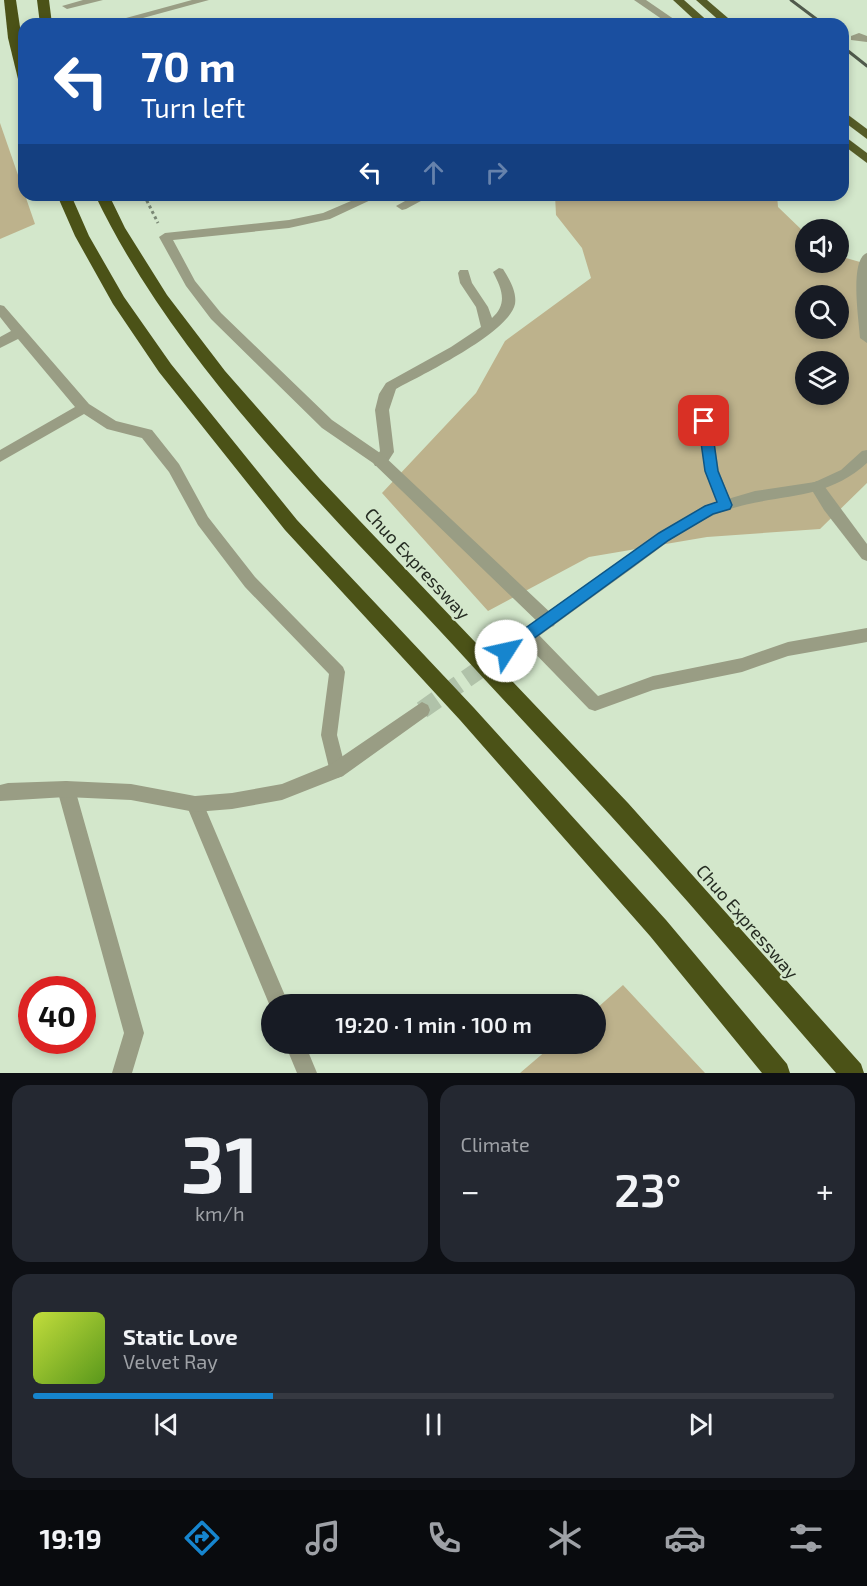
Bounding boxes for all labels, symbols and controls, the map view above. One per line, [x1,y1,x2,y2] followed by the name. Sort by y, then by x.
[141,40,236,90] text: 70 m
[42,42,120,120] icon: left
[141,91,245,123] text: Turn left
[354,156,387,189] icon: left
[417,156,450,189] icon: ahead
[480,156,513,189] icon: right
[795,219,849,405] map controls
[795,219,849,273] button: sound
[795,285,849,339] button: search
[795,351,849,405] button: layers
[678,395,729,446] pin
[687,404,720,437] icon: arrive
[360,503,475,624] street label: Chuo Expressway
[474,619,538,683] position arrow
[692,860,804,983] street label: Chuo Expressway
[18,976,96,1054] speed limit sign: 40
[335,1011,532,1037] text: 19:20 · 1 min · 100 m
[181,1115,259,1209] text: 31
[461,1132,530,1156] text: Climate
[614,1162,681,1216] text: 23°
[461,1170,480,1210] text: −
[816,1170,834,1210] text: +
[195,1201,245,1225] text: km/h
[123,1323,238,1349] text: Static Love
[123,1349,218,1373] text: Velvet Ray
[150,1408,183,1441] icon: previous
[417,1408,450,1441] icon: pause
[684,1408,717,1441] icon: next
[181,1517,223,1559] icon: directions
[302,1517,344,1559] icon: music
[423,1517,465,1559] icon: phone
[544,1517,586,1559] icon: climate
[664,1517,706,1559] icon: car
[785,1517,827,1559] icon: filters
[39,1522,102,1554] text: 19:19

